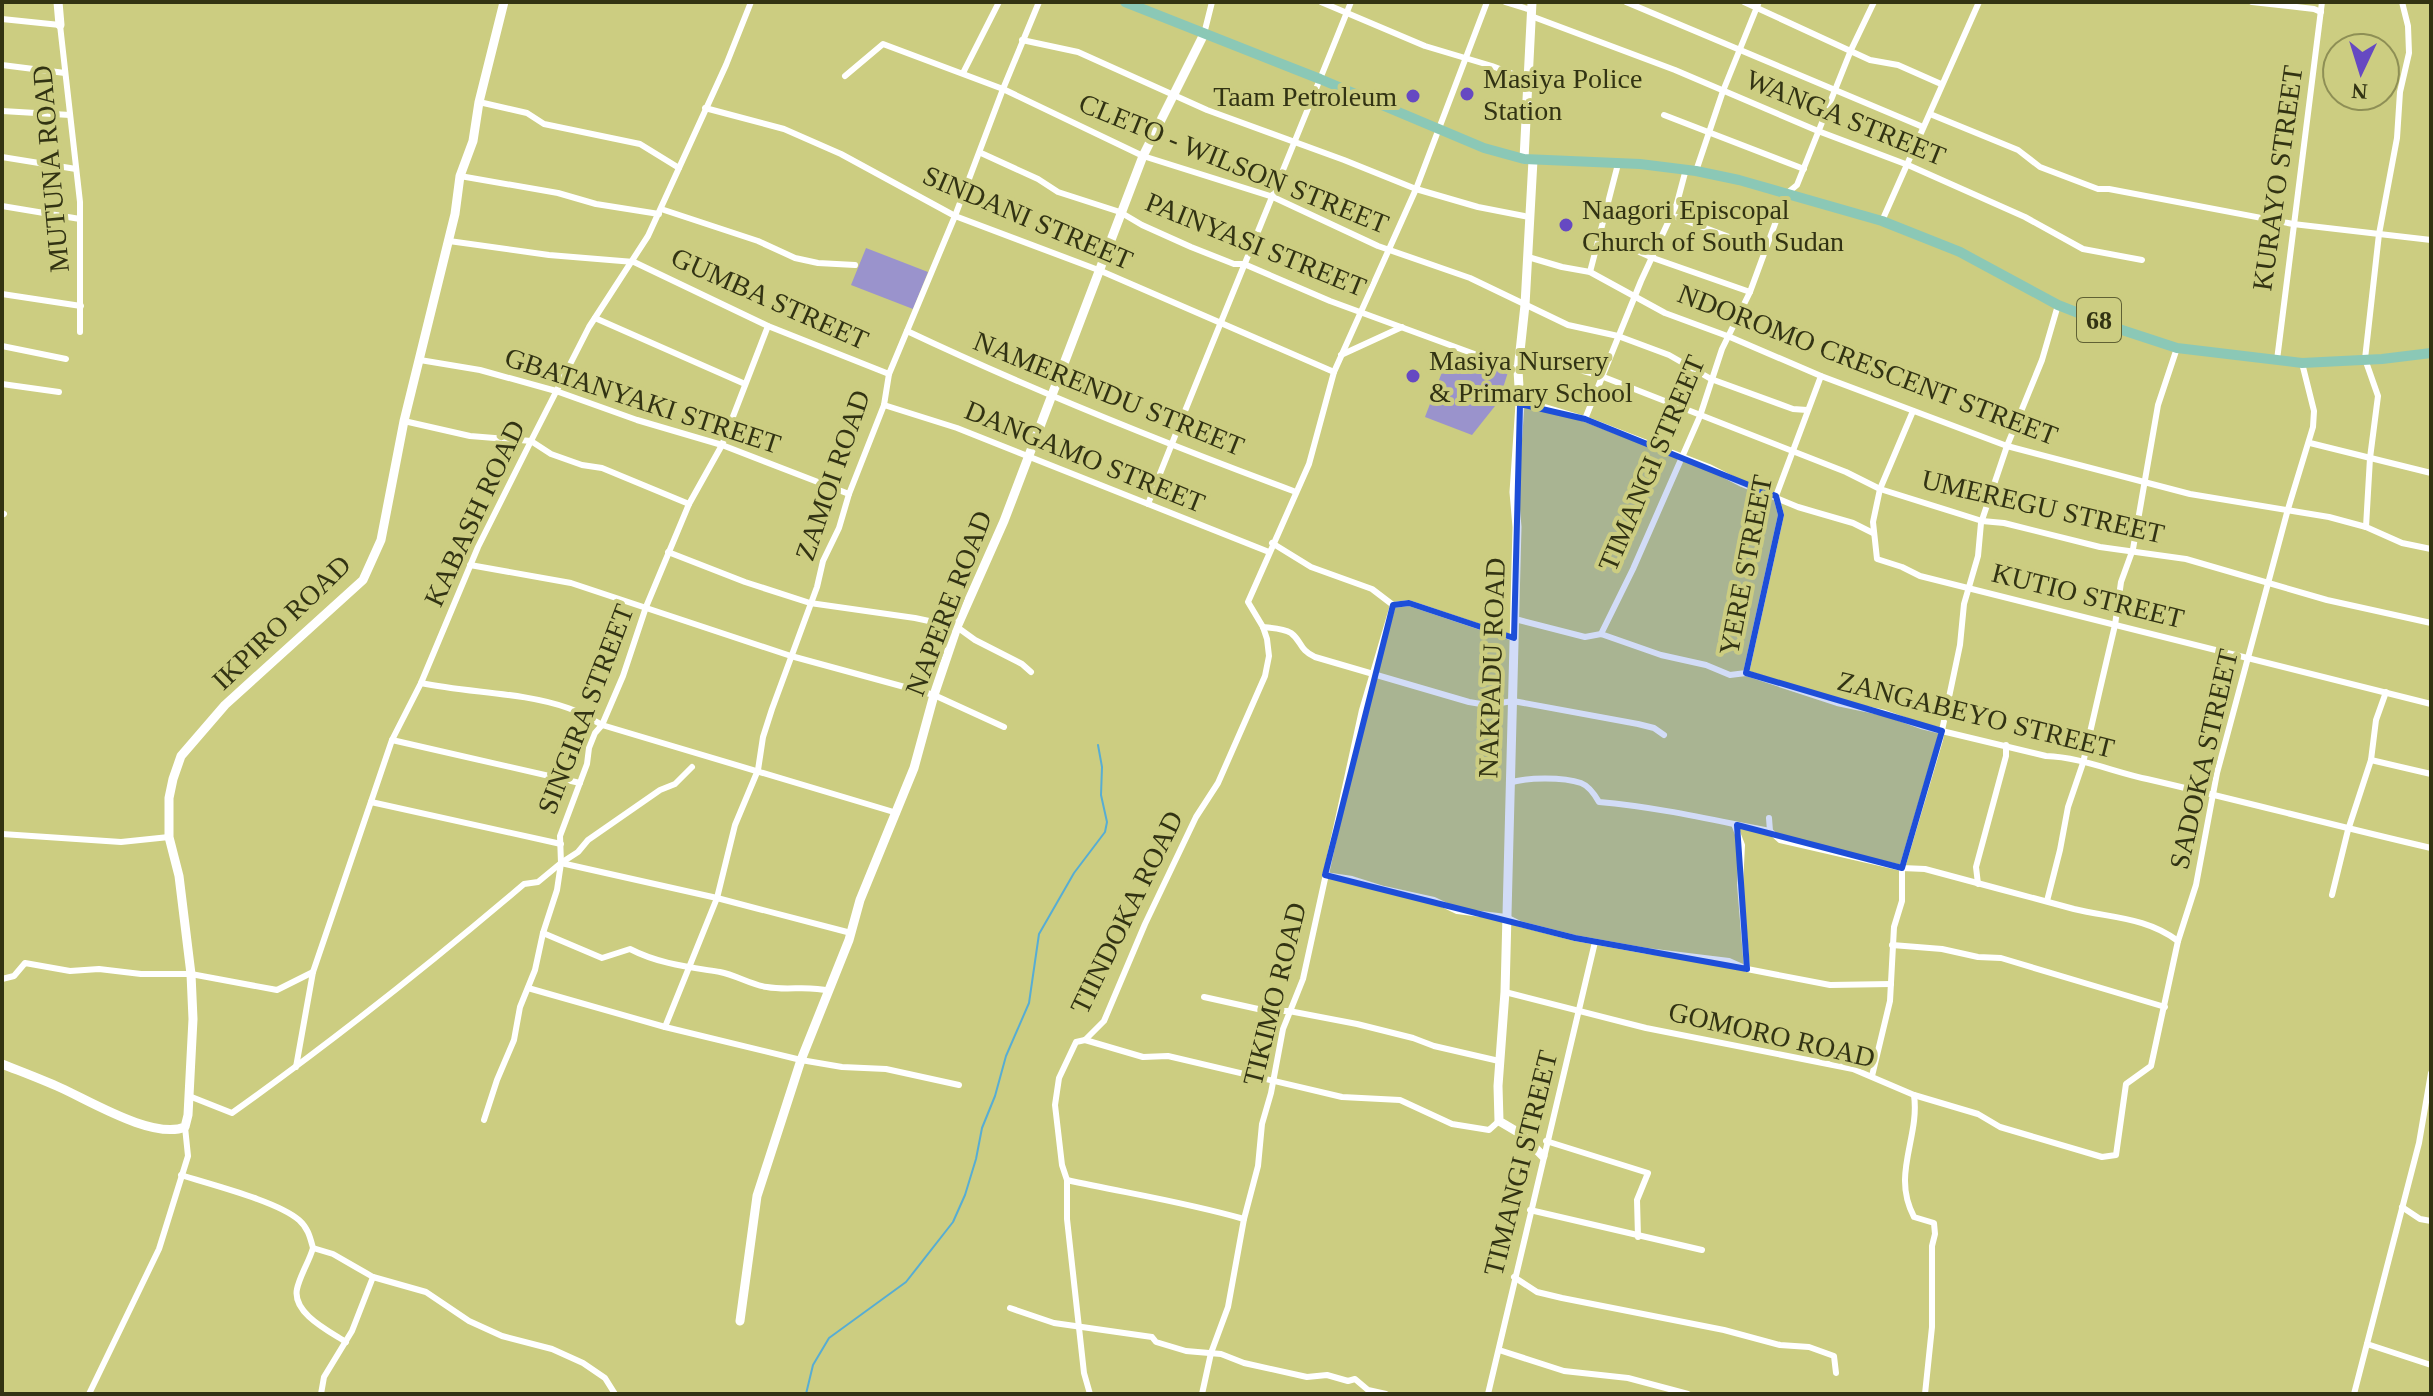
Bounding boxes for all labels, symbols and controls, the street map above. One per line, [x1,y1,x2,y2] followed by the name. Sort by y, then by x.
[2321,32,2401,112] north arrow
[1483,63,1642,126] place label: Masiya Police Station
[1742,63,1950,172] street label: WANGA STREET
[26,64,75,274] street label: MUTUNA ROAD
[2246,64,2309,293] street label: KURAYO STREET
[2351,78,2368,104] text: N
[1213,81,1397,112] place label: Taam Petroleum
[1458,85,1476,103] marker: Masiya Police Station
[1075,87,1393,240] street label: CLETO - WILSON STREET
[1404,87,1422,105] marker: Taam Petroleum
[918,159,1137,276] street label: SINDANI STREET
[1141,186,1370,303] street label: PAINYASI STREET
[1582,194,1844,257] place label: Naagori Episcopal Church of South Sudan
[1557,216,1575,234] marker: Naagori Episcopal Church of South Sudan
[666,241,873,356] street label: GUMBA STREET
[1674,278,2062,451] street label: NDOROMO CRESCENT STREET
[2077,298,2121,342] road number: 68
[969,325,1248,462] street label: NAMERENDU STREET
[501,341,785,460] street label: GBATANYAKI STREET
[1429,345,1633,408] place label: Masiya Nursery & Primary School
[1592,351,1711,576] street label: TIMANGI STREET
[1404,367,1422,385] marker: Masiya Nursery & Primary School
[789,386,876,564] street label: ZAMOI ROAD
[960,394,1209,519] street label: DANGAMO STREET
[418,415,531,611] street label: KABASH ROAD
[1919,463,2167,549] street label: UMEREGU STREET
[1713,472,1778,658] street label: YERE STREET
[899,506,998,700] street label: NAPERE ROAD
[206,549,357,696] street label: IKPIRO ROAD
[1472,557,1511,779] street label: NAKPADU ROAD
[1989,557,2187,634] street label: KUTIO STREET
[531,600,640,818] street label: SINGIRA STREET
[2163,646,2244,872] street label: SADOKA STREET
[1834,665,2117,764] street label: ZANGABEYO STREET
[1064,806,1189,1019] street label: TIINDOKA ROAD
[1237,899,1312,1089] street label: TIKIMO ROAD
[1666,996,1878,1073] street label: GOMORO ROAD
[1478,1047,1563,1279] street label: TIMANGI STREET

